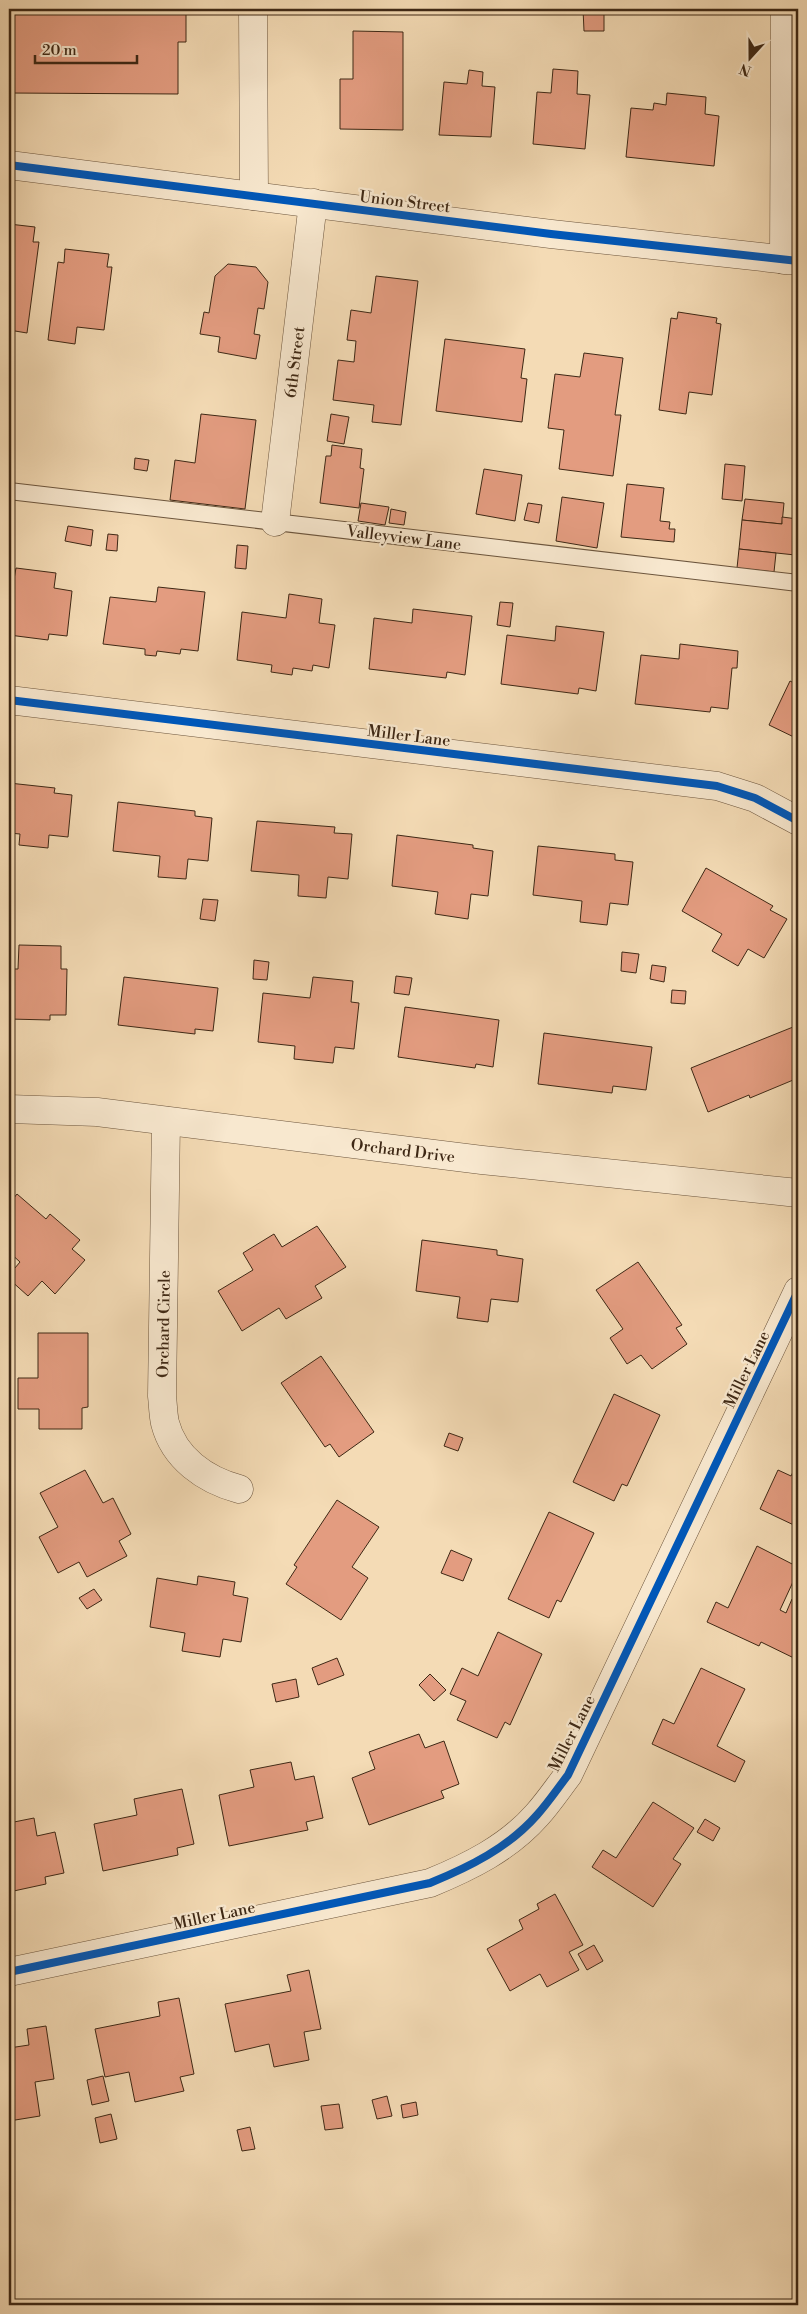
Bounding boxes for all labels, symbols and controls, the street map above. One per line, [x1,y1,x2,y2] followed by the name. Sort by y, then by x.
[35,32,138,64] scale bar
[724,32,774,82] north arrow
[42,41,77,60] text: 20 m
[737,59,754,80] text: N
[358,186,452,218] street label: Union Street
[281,325,309,399] street label: 6th Street
[344,521,462,555] street label: Valleyview Lane
[366,721,452,751] street label: Miller Lane
[350,1135,456,1167] street label: Orchard Drive
[153,1270,175,1378] street label: Orchard Circle
[720,1328,774,1411] street label: Miller Lane
[544,1692,600,1775] street label: Miller Lane
[171,1898,257,1934] street label: Miller Lane

